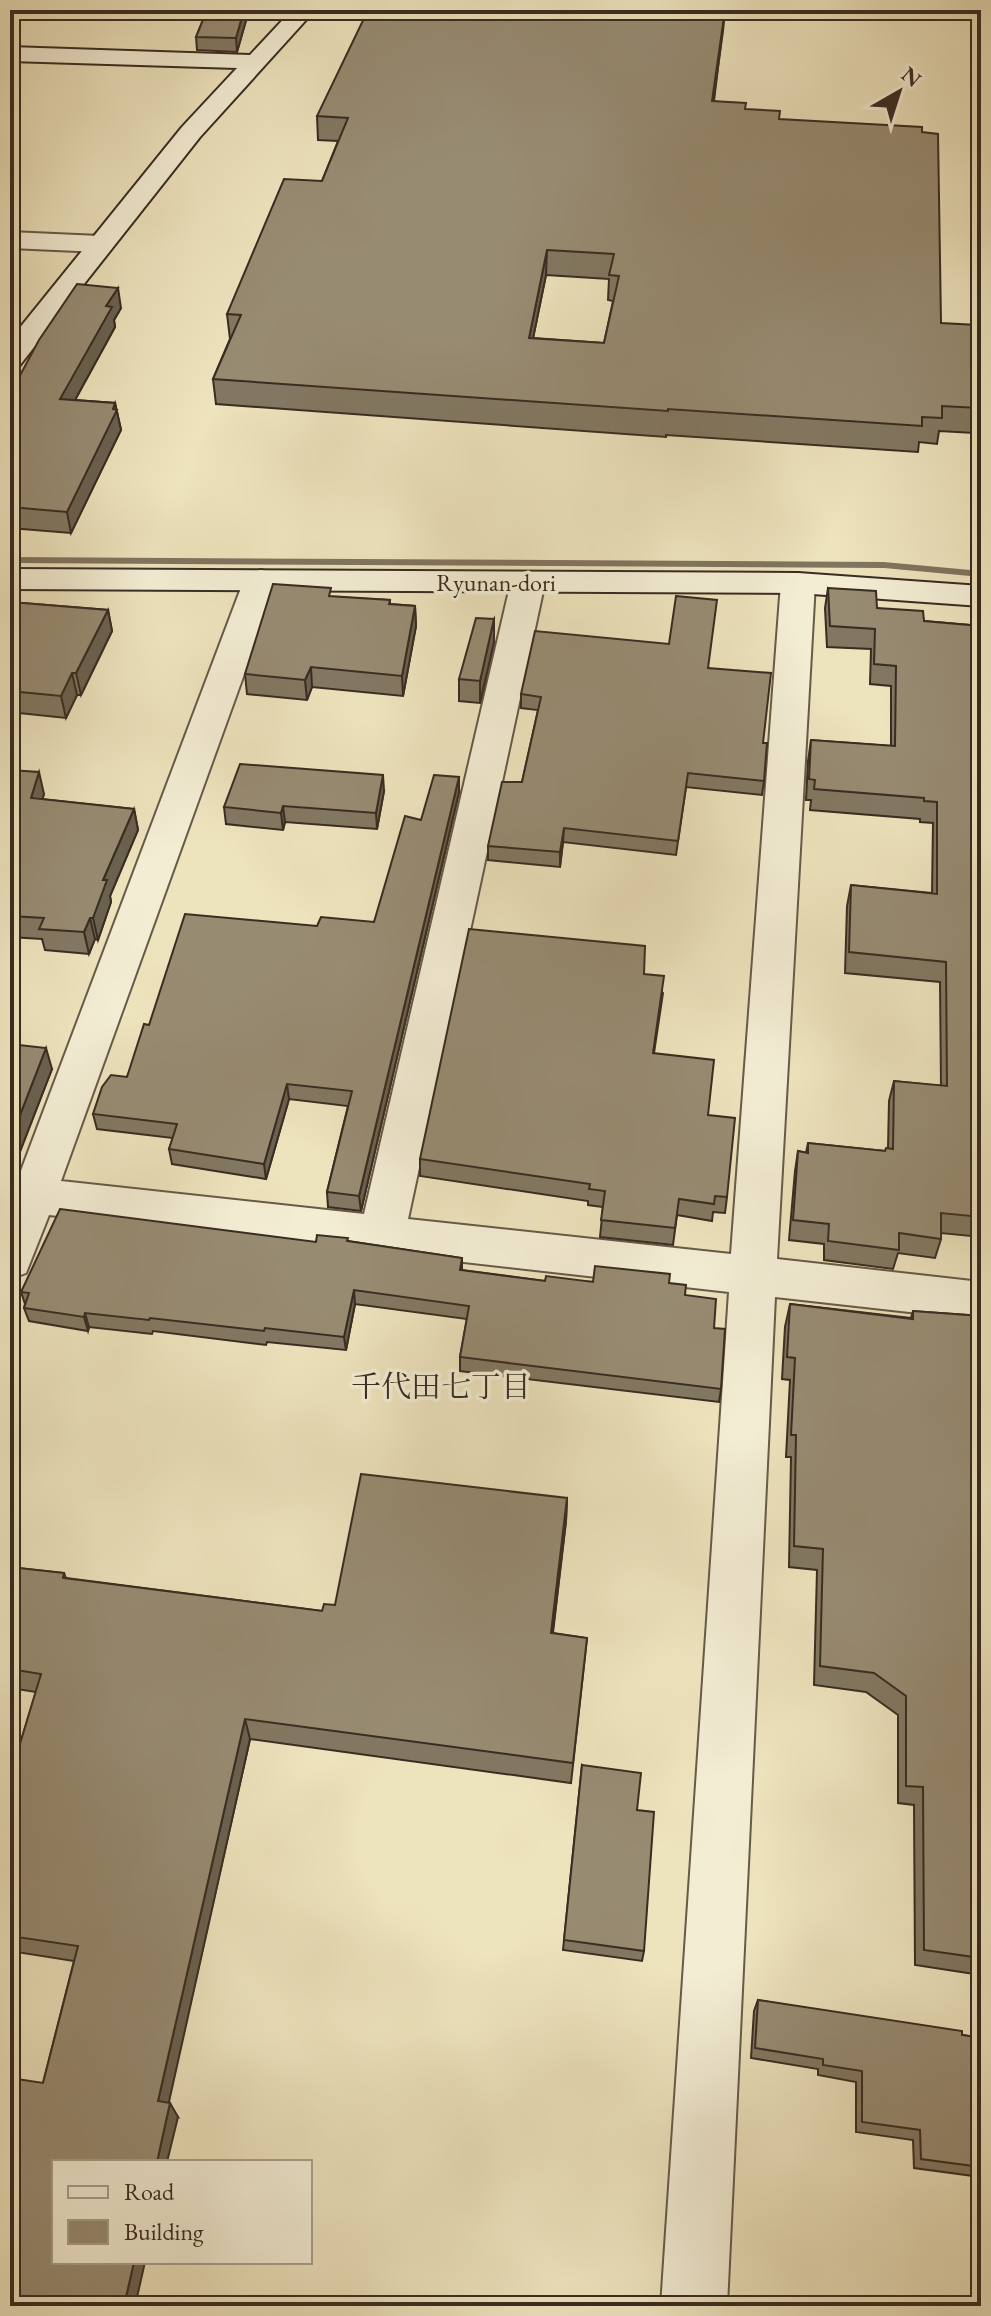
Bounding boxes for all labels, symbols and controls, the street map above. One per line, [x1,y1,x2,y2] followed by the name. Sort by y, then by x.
[859,52,939,132] north arrow
[895,60,927,94] text: N
[436,567,556,598] street label: Ryunan-dori
[351,1367,531,1406] district label: 千代田七丁目
[52,2160,312,2264] legend
[124,2176,175,2207] text: Road
[124,2216,204,2247] text: Building

